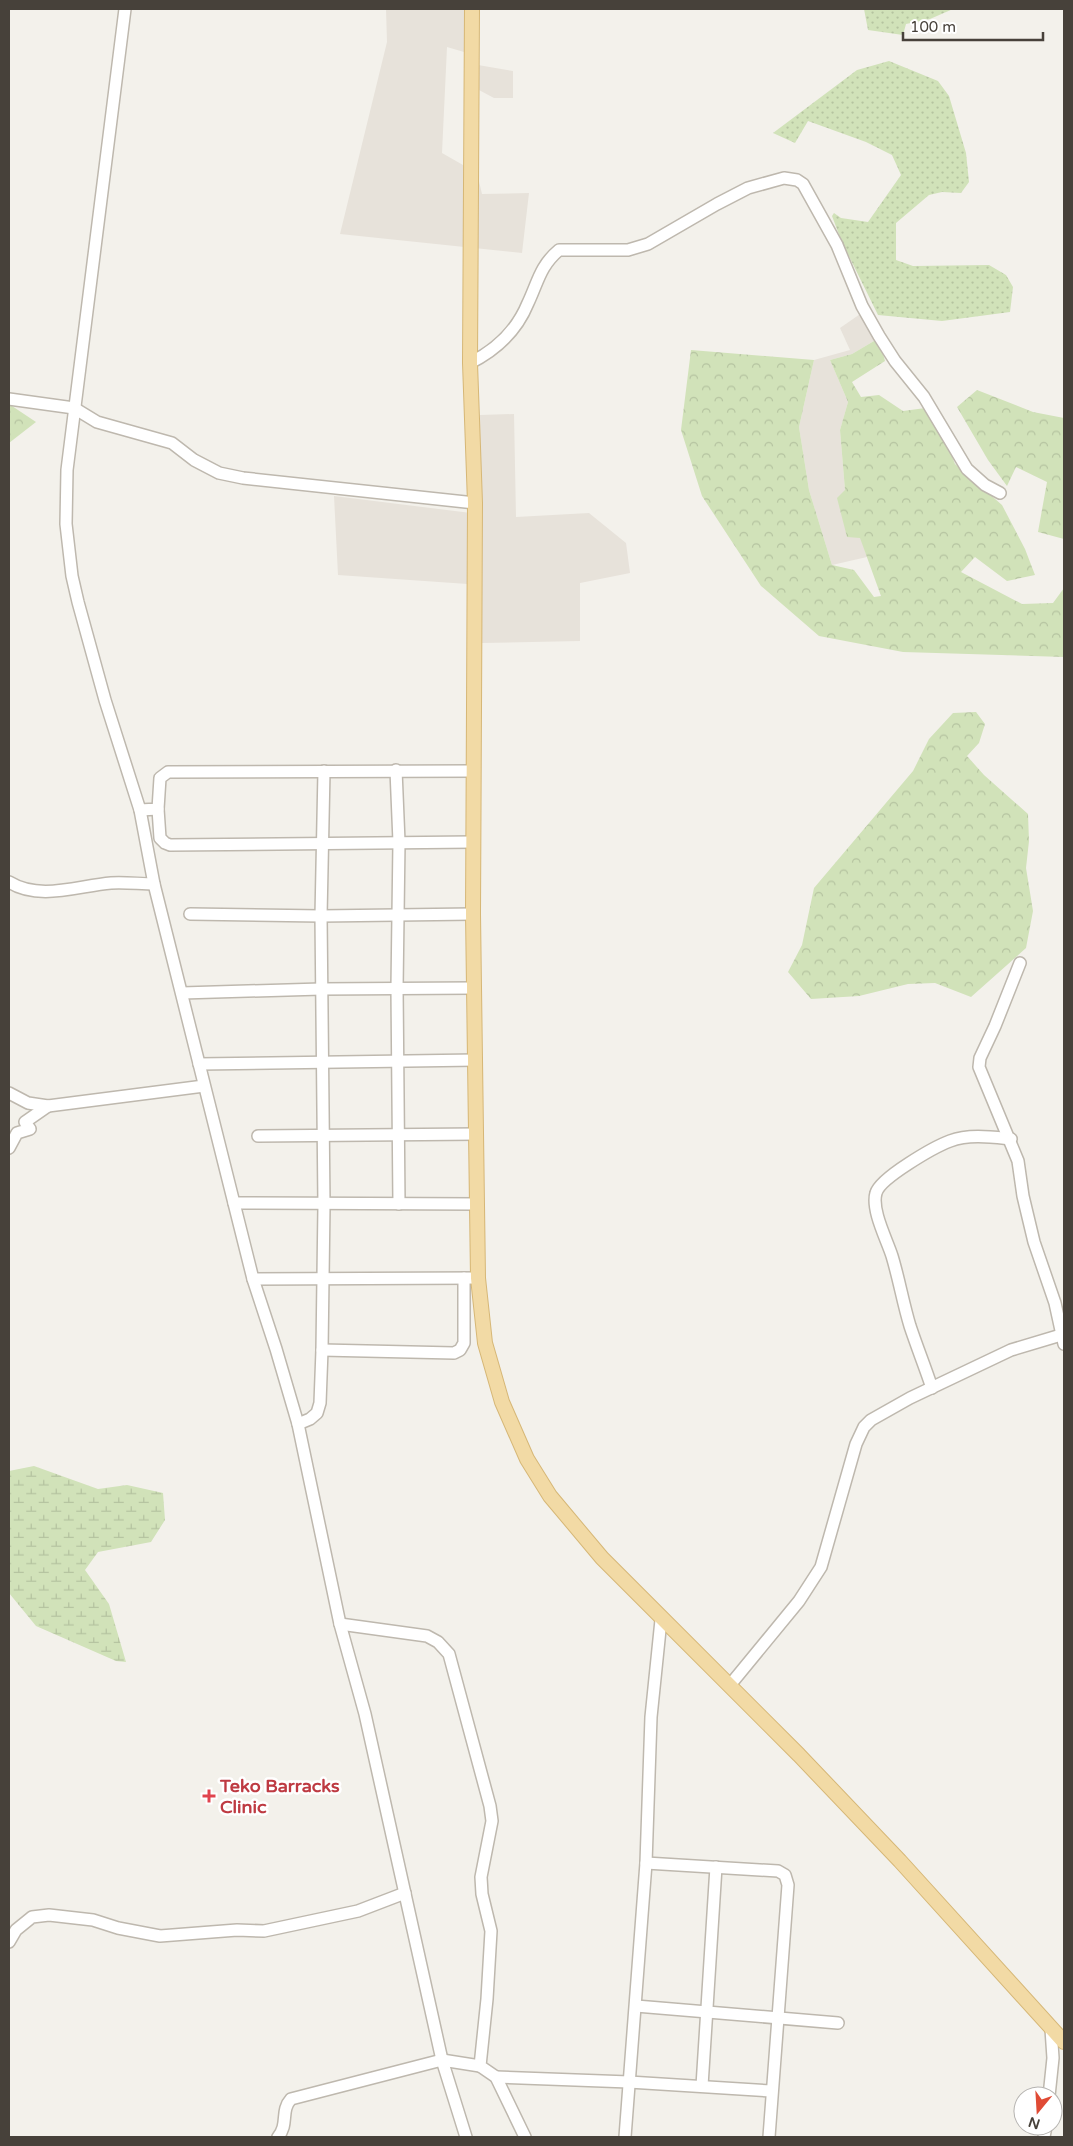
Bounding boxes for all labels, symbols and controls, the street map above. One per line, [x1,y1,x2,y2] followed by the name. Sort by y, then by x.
[903,10,1043,42] scale bar
[910,18,956,36] text: 100 m
[219,1775,340,1818] place label: Teko Barracks Clinic
[202,1789,216,1803] marker: Teko Barracks Clinic
[1013,2086,1063,2136] north arrow
[1026,2113,1042,2133] text: N

